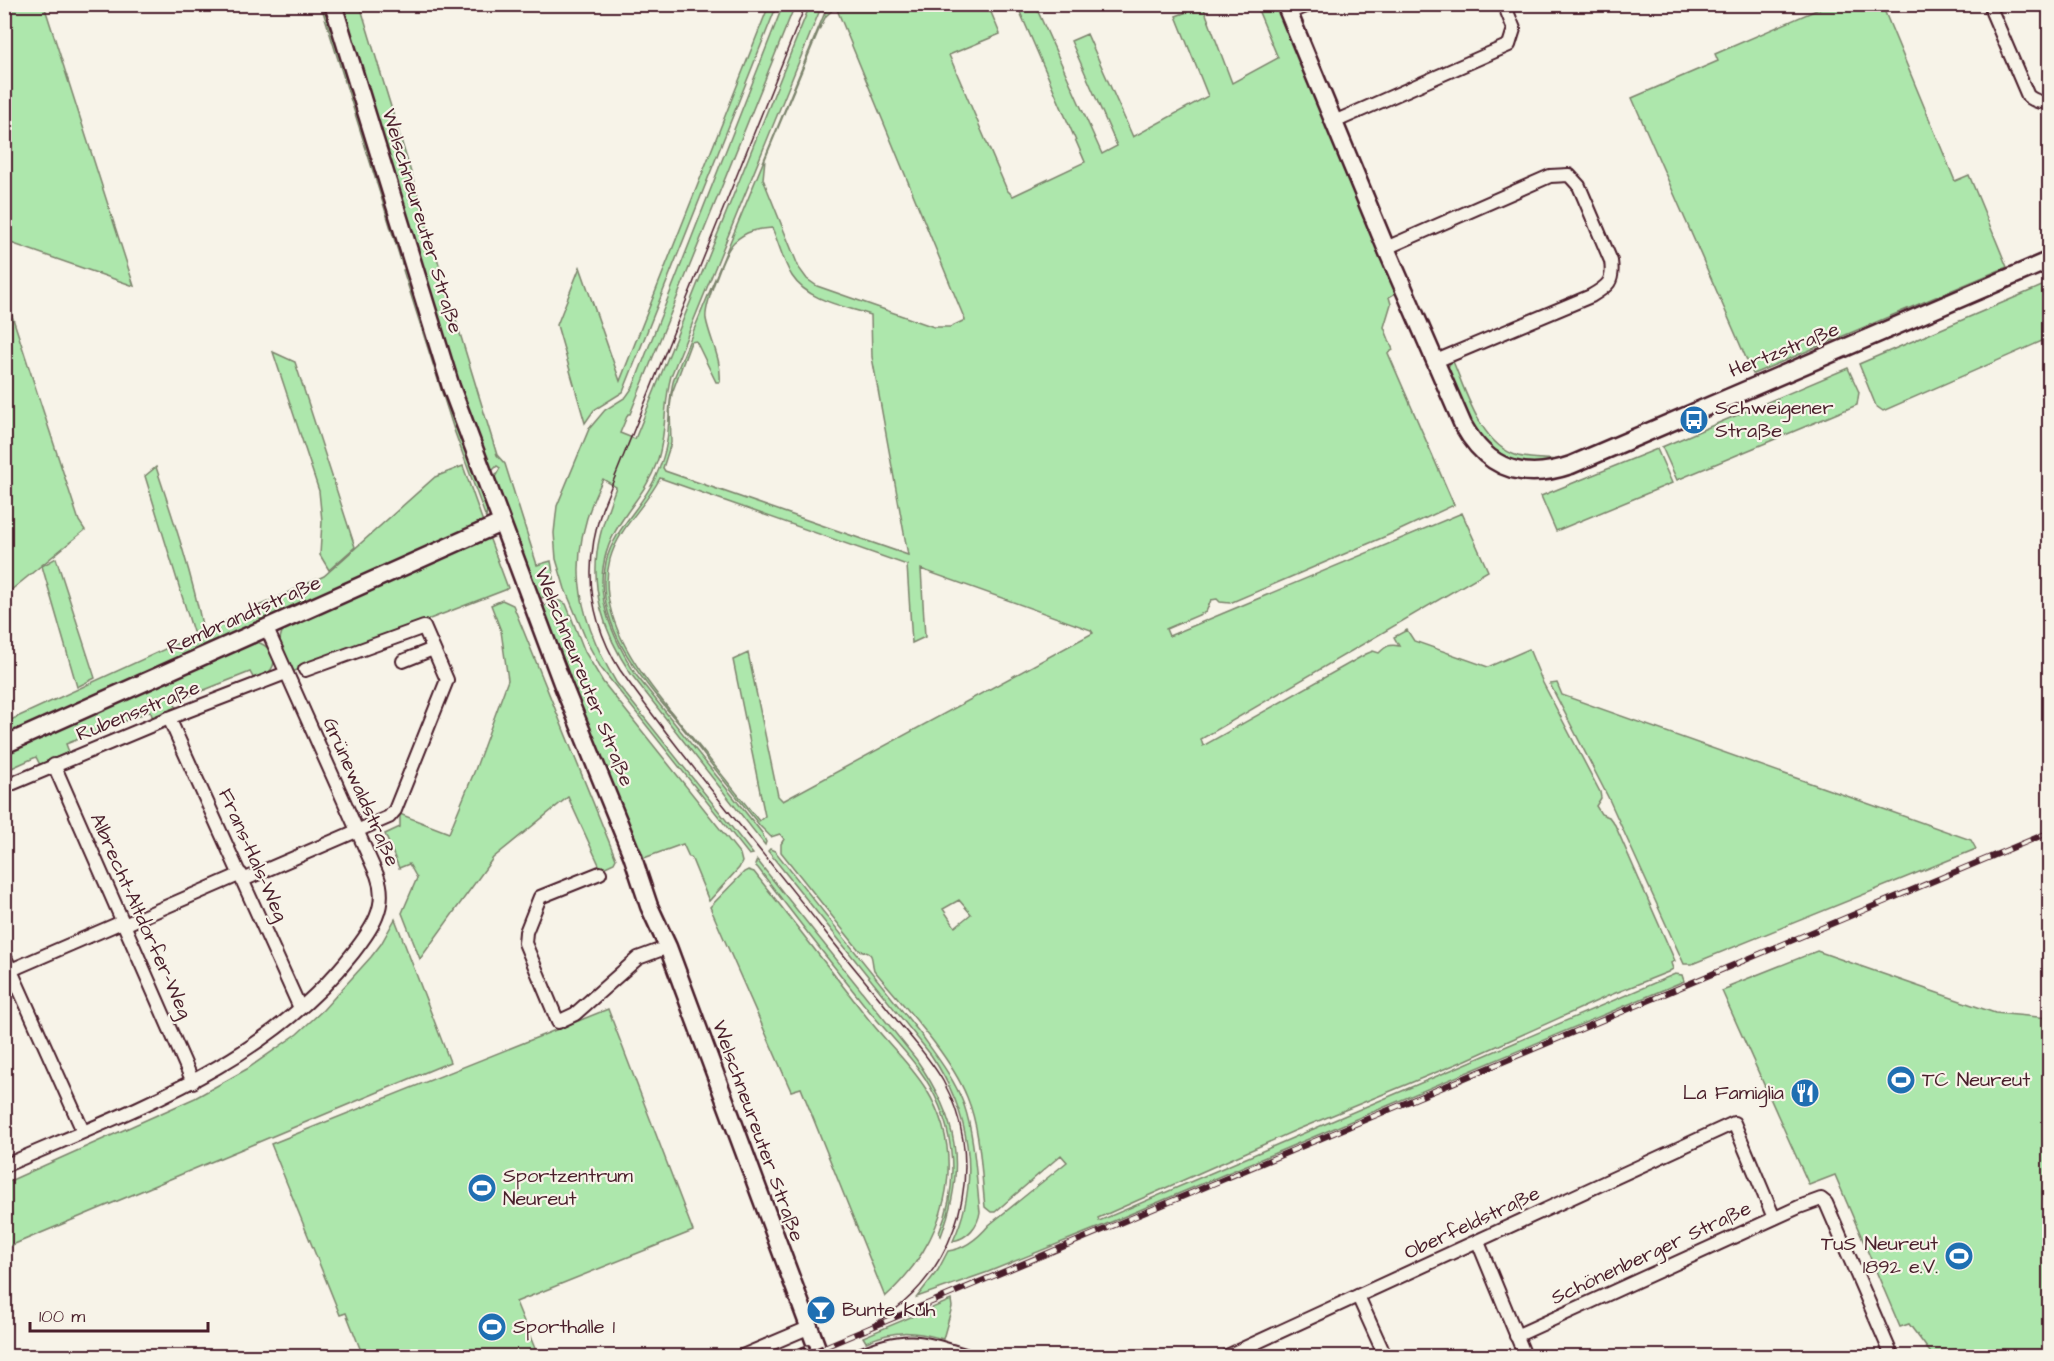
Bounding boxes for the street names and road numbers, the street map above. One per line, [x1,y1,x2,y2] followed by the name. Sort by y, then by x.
[374,105,470,337] street label: Welschneureuter Straße
[1725,315,1843,385] street label: Hertzstraße
[527,564,641,791] street label: Welschneureuter Straße
[163,568,326,662] street label: Rembrandtstraße
[72,673,204,748] street label: Rubensstraße
[316,713,406,871] street label: Grünewaldstraße
[210,784,295,926] street label: Frans-Hals-Weg
[82,809,199,1024] street label: Albrecht-Altdorfer-Weg
[705,1017,811,1246] street label: Welschneureuter Straße
[1399,1179,1545,1267] street label: Oberfeldstraße
[1546,1194,1756,1313] street label: Schönenberger Straße

